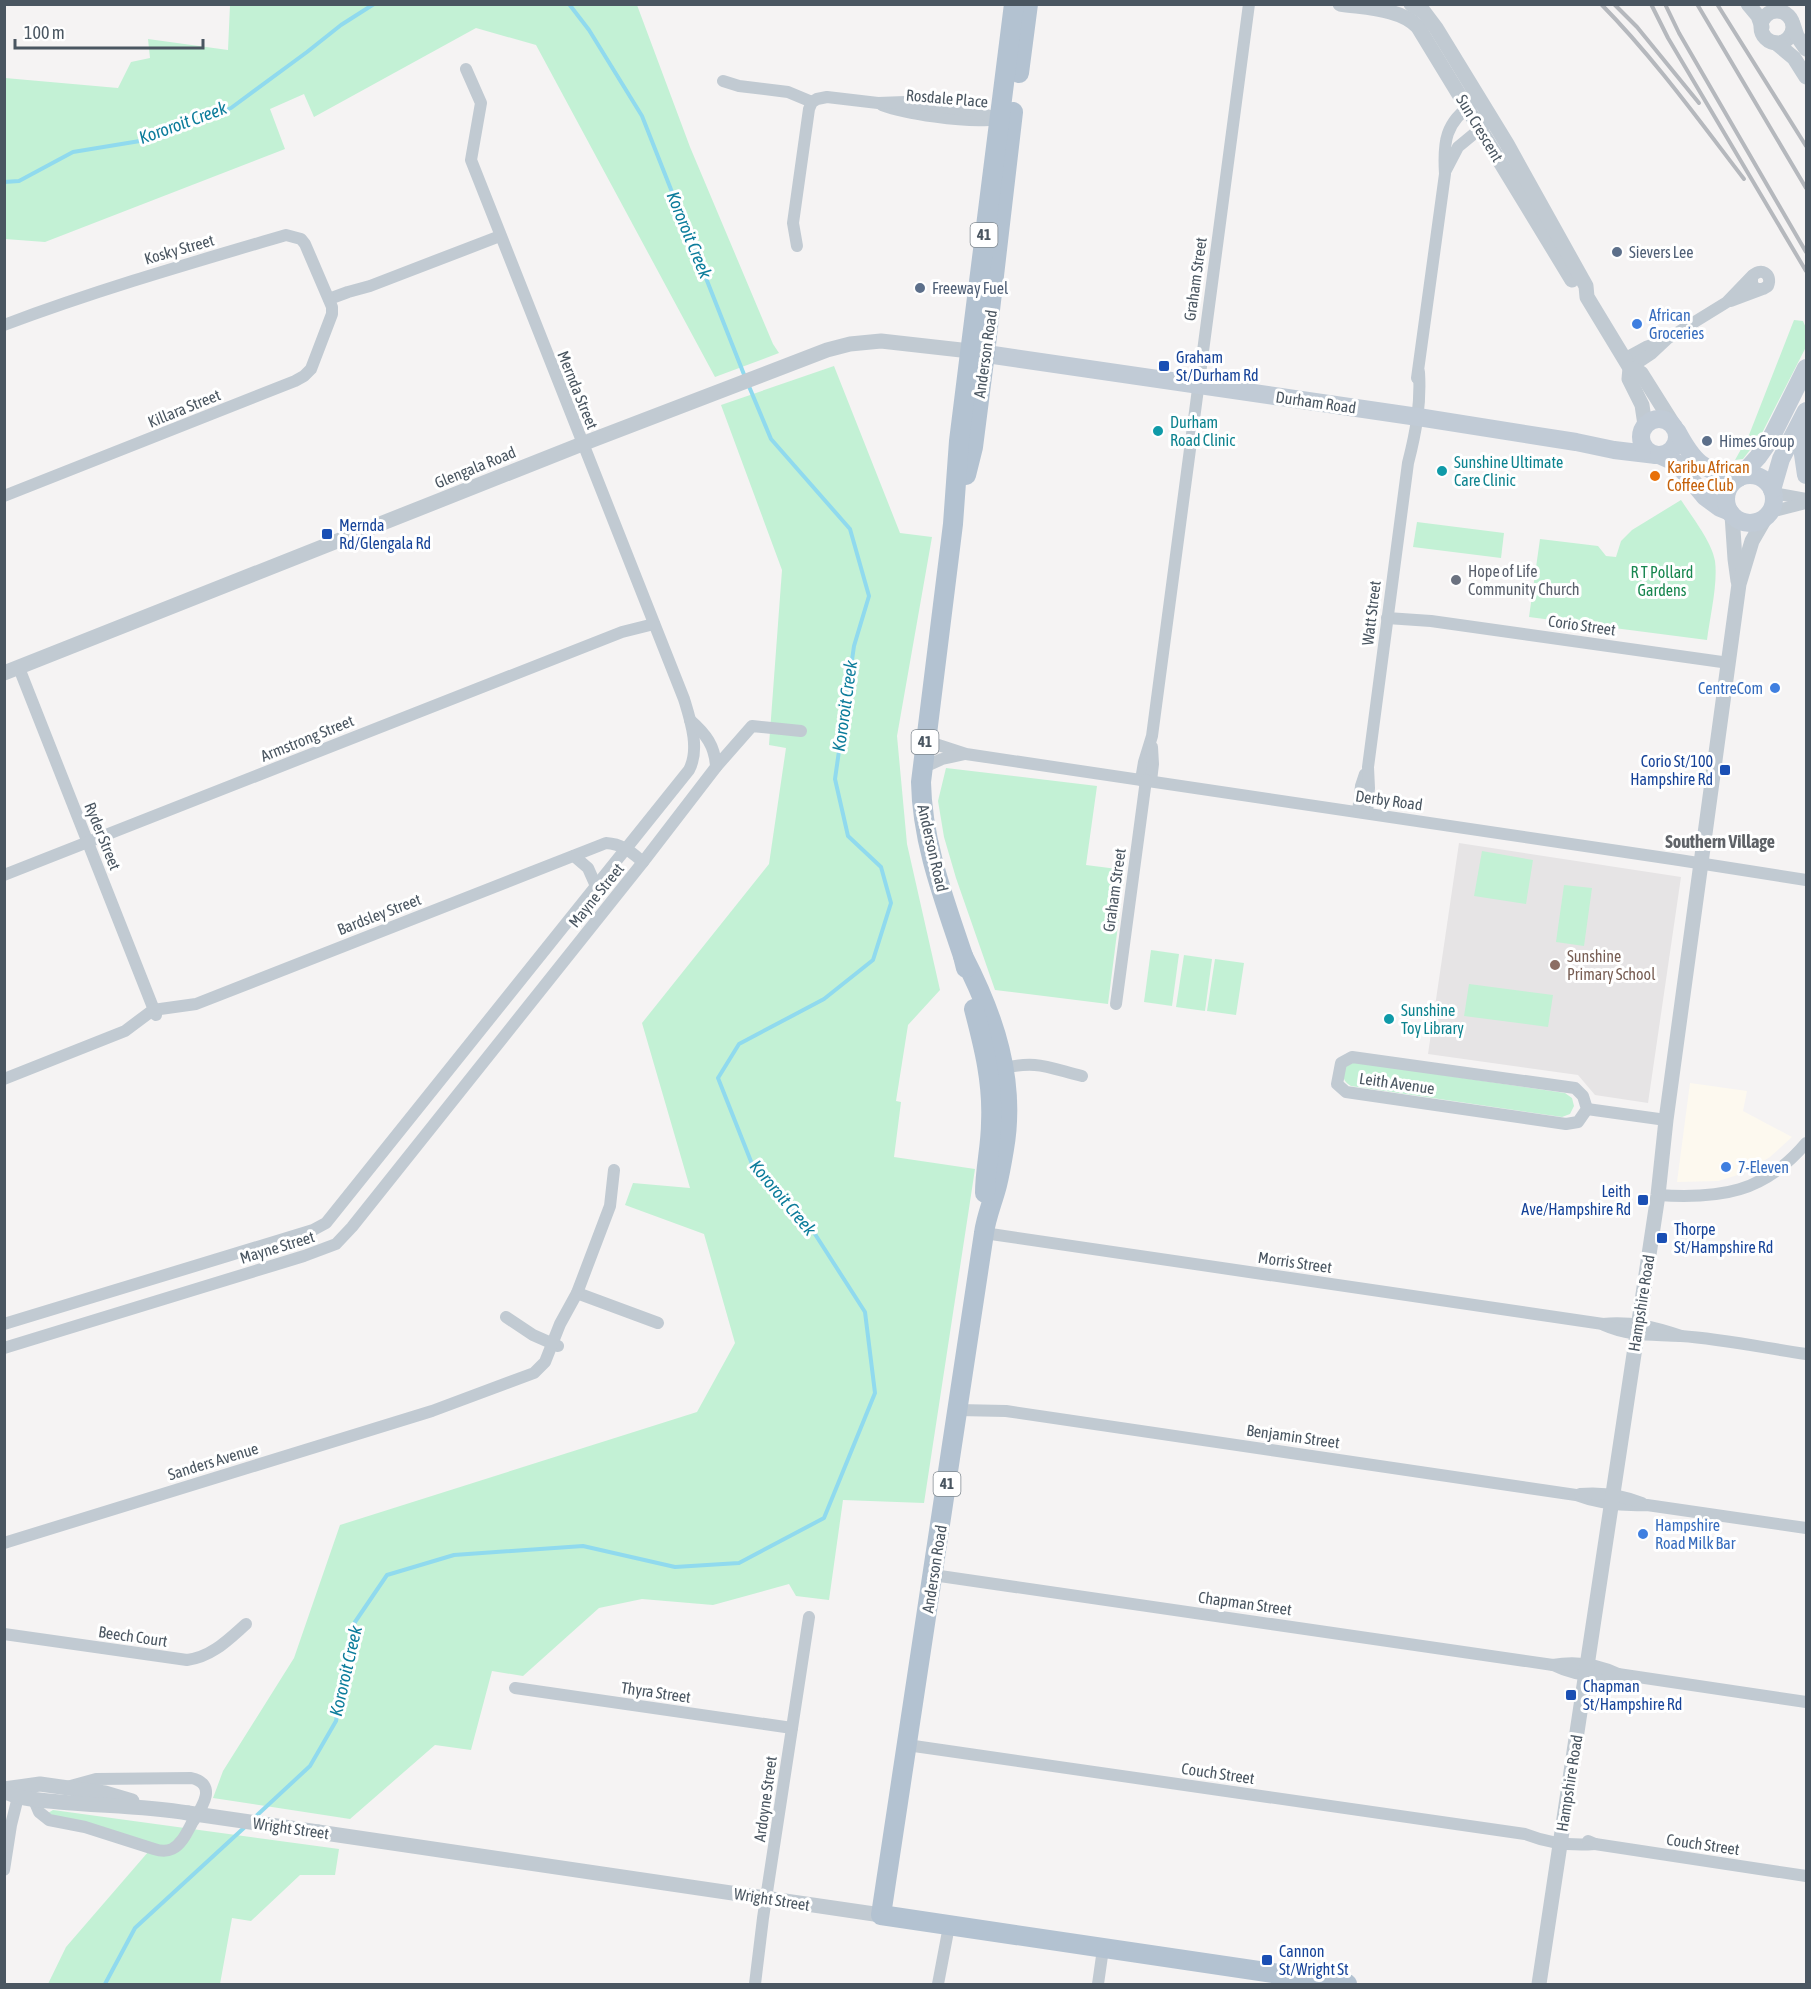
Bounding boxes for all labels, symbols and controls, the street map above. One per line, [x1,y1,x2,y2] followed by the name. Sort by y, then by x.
[15,12,202,50] scale bar
[24,22,65,43] text: 100 m
[905,85,989,111] street label: Rosdale Place
[1453,91,1507,165] street label: Sun Crescent
[136,97,231,148] water label: Kororoit Creek
[663,188,717,282] water label: Kororoit Creek
[970,223,998,247] road number: 41
[142,230,217,268] street label: Kosky Street
[1180,236,1210,322] street label: Graham Street
[1629,243,1693,261] place label: Sievers Lee
[1610,245,1624,259] marker: Sievers Lee
[932,279,1009,298] place label: Freeway Fuel
[913,281,927,295] marker: Freeway Fuel
[1649,306,1705,342] place label: African Groceries
[970,309,1000,399] street label: Anderson Road
[1630,317,1644,331] marker: African Groceries
[554,348,602,432] street label: Mernda Street
[1176,348,1259,384] place label: Graham St/Durham Rd
[1157,359,1171,373] marker: Graham St/Durham Rd
[145,385,223,431] street label: Killara Street
[1275,387,1357,417] street label: Durham Road
[1170,413,1235,449] place label: Durham Road Clinic
[1151,424,1165,438] marker: Durham Road Clinic
[1719,432,1795,451] place label: Himes Group
[1700,434,1714,448] marker: Himes Group
[432,443,519,492] street label: Glengala Road
[1454,453,1563,489] place label: Sunshine Ultimate Care Clinic
[1667,458,1750,494] place label: Karibu African Coffee Club
[1435,464,1449,478] marker: Sunshine Ultimate Care Clinic
[1648,469,1662,483] marker: Karibu African Coffee Club
[339,516,431,553] place label: Mernda Rd/Glengala Rd
[320,527,334,541] marker: Mernda Rd/Glengala Rd
[1468,562,1579,599] place label: Hope of Life Community Church
[1631,563,1693,599] park label: R T Pollard Gardens
[1449,573,1463,587] marker: Hope of Life Community Church
[1358,579,1384,646] street label: Watt Street
[1547,611,1617,639] street label: Corio Street
[828,658,861,753] water label: Kororoit Creek
[1698,679,1763,697] place label: CentreCom
[1768,681,1782,695] marker: CentreCom
[258,711,357,766] street label: Armstrong Street
[912,730,938,754] road number: 41
[1630,752,1713,789] place label: Corio St/100 Hampshire Rd
[1718,763,1732,777] marker: Corio St/100 Hampshire Rd
[1354,786,1424,815] street label: Derby Road
[80,800,125,873] street label: Ryder Street
[914,803,952,893] street label: Anderson Road
[1665,831,1775,852] district label: Southern Village
[1099,847,1129,933] street label: Graham Street
[565,859,628,931] street label: Mayne Street
[335,890,424,939] street label: Bardsley Street
[1567,947,1656,984] place label: Sunshine Primary School
[1548,958,1562,972] marker: Sunshine Primary School
[1401,1001,1464,1038] place label: Sunshine Toy Library
[1382,1012,1396,1026] marker: Sunshine Toy Library
[1358,1069,1436,1097] street label: Leith Avenue
[746,1156,822,1240] water label: Kororoit Creek
[1738,1158,1789,1176] place label: 7-Eleven
[1719,1160,1733,1174] marker: 7-Eleven
[1521,1182,1631,1219] place label: Leith Ave/Hampshire Rd
[1636,1193,1650,1207] marker: Leith Ave/Hampshire Rd
[1674,1220,1773,1257] place label: Thorpe St/Hampshire Rd
[238,1227,317,1268] street label: Mayne Street
[1655,1231,1669,1245] marker: Thorpe St/Hampshire Rd
[1257,1248,1333,1276] street label: Morris Street
[1624,1253,1659,1353] street label: Hampshire Road
[1245,1421,1341,1452] street label: Benjamin Street
[166,1439,260,1483] street label: Sanders Avenue
[934,1472,960,1496] road number: 41
[1655,1516,1736,1552] place label: Hampshire Road Milk Bar
[918,1524,950,1614] street label: Anderson Road
[1636,1527,1650,1541] marker: Hampshire Road Milk Bar
[1197,1588,1293,1619] street label: Chapman Street
[97,1622,169,1650] street label: Beech Court
[325,1623,366,1718] water label: Kororoit Creek
[1583,1677,1682,1714] place label: Chapman St/Hampshire Rd
[620,1678,692,1707] street label: Thyra Street
[1564,1688,1578,1702] marker: Chapman St/Hampshire Rd
[1552,1733,1587,1833] street label: Hampshire Road
[750,1755,781,1843] street label: Ardoyne Street
[1180,1759,1256,1787] street label: Couch Street
[252,1814,331,1843] street label: Wright Street
[1665,1830,1741,1858] street label: Couch Street
[733,1884,812,1915] street label: Wright Street
[1279,1942,1349,1979] place label: Cannon St/Wright St
[1260,1953,1274,1967] marker: Cannon St/Wright St

